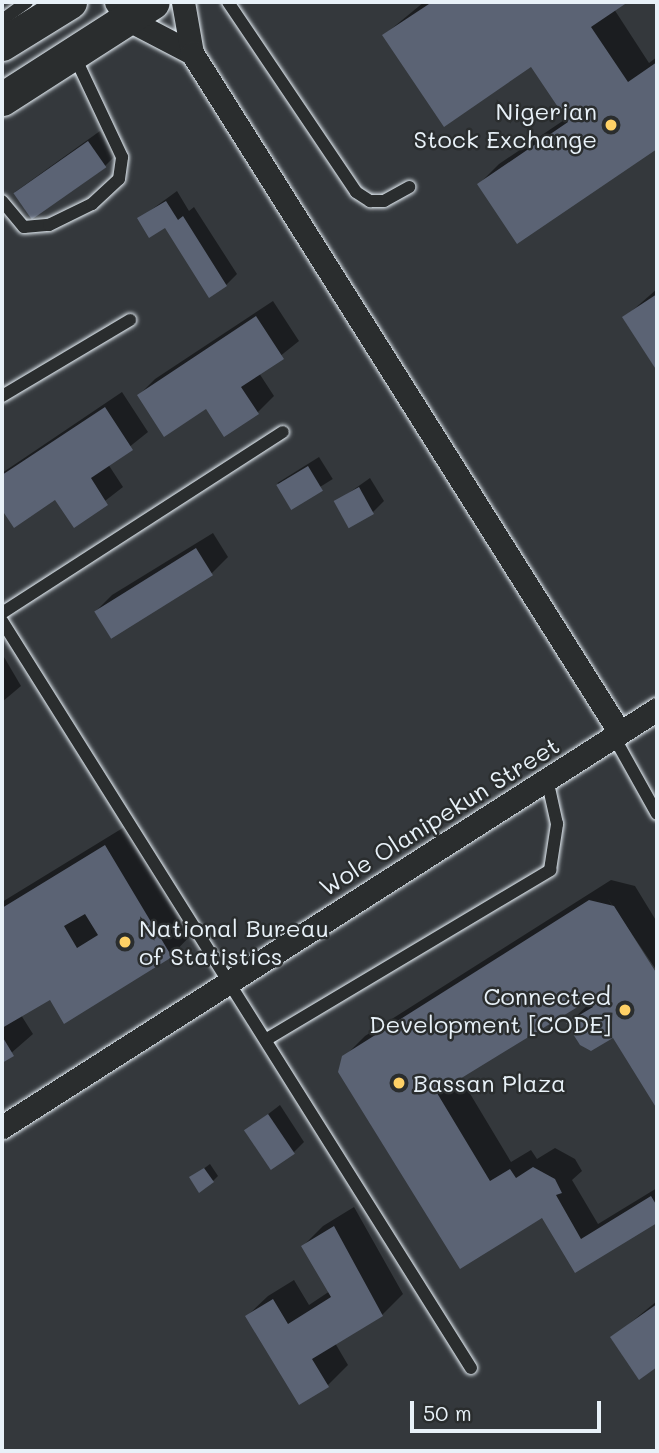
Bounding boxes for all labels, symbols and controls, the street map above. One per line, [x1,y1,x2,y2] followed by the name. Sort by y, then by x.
[414,97,597,153] place label: Nigerian Stock Exchange
[603,117,619,133] marker: Nigerian Stock Exchange
[314,730,564,902] street label: Wole Olanipekun Street
[139,914,329,970] place label: National Bureau of Statistics
[117,934,133,950] marker: National Bureau of Statistics
[369,982,611,1038] place label: Connected Development [CODE]
[617,1002,633,1018] marker: Connected Development [CODE]
[413,1069,566,1097] place label: Bassan Plaza
[391,1075,407,1091] marker: Bassan Plaza
[414,1386,605,1430] scale bar
[423,1399,472,1426] text: 50 m

